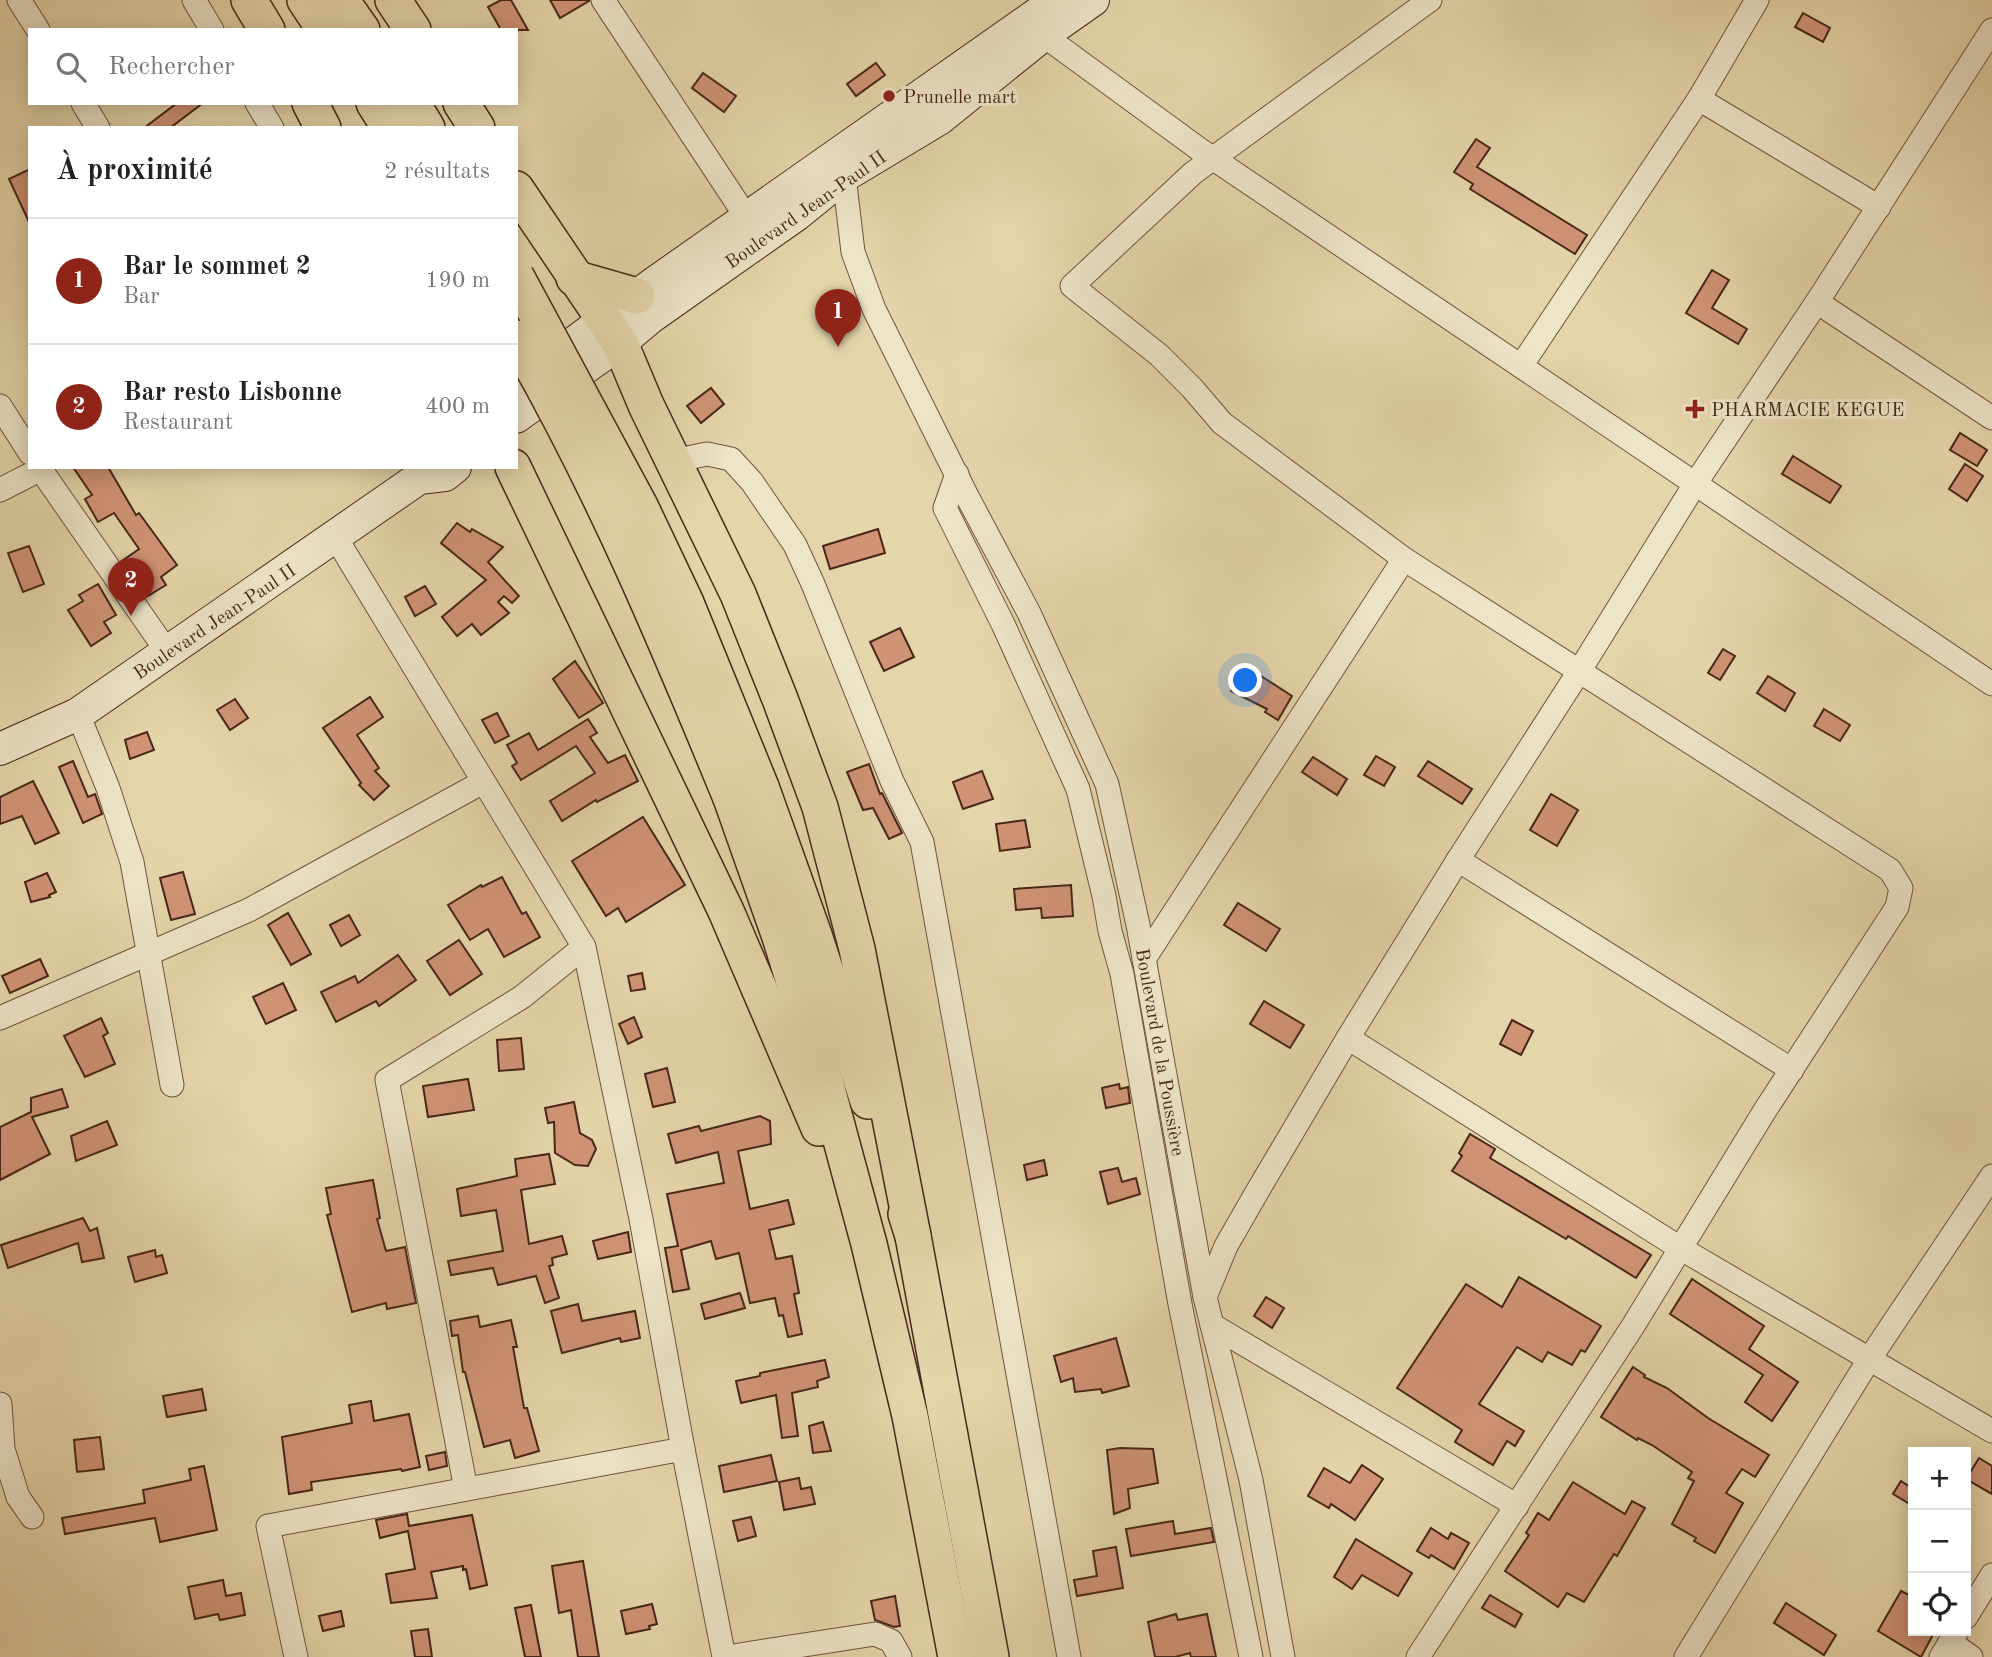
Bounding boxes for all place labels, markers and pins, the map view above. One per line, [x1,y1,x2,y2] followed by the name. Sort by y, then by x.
[881,88,897,104] marker: Prunelle mart
[903,89,1016,108] place label: Prunelle mart
[815,289,861,347] pin: 1
[1685,399,1705,419] marker: PHARMACIE KEGUE
[1711,402,1904,421] place label: PHARMACIE KEGUE
[108,558,154,616] pin: 2

